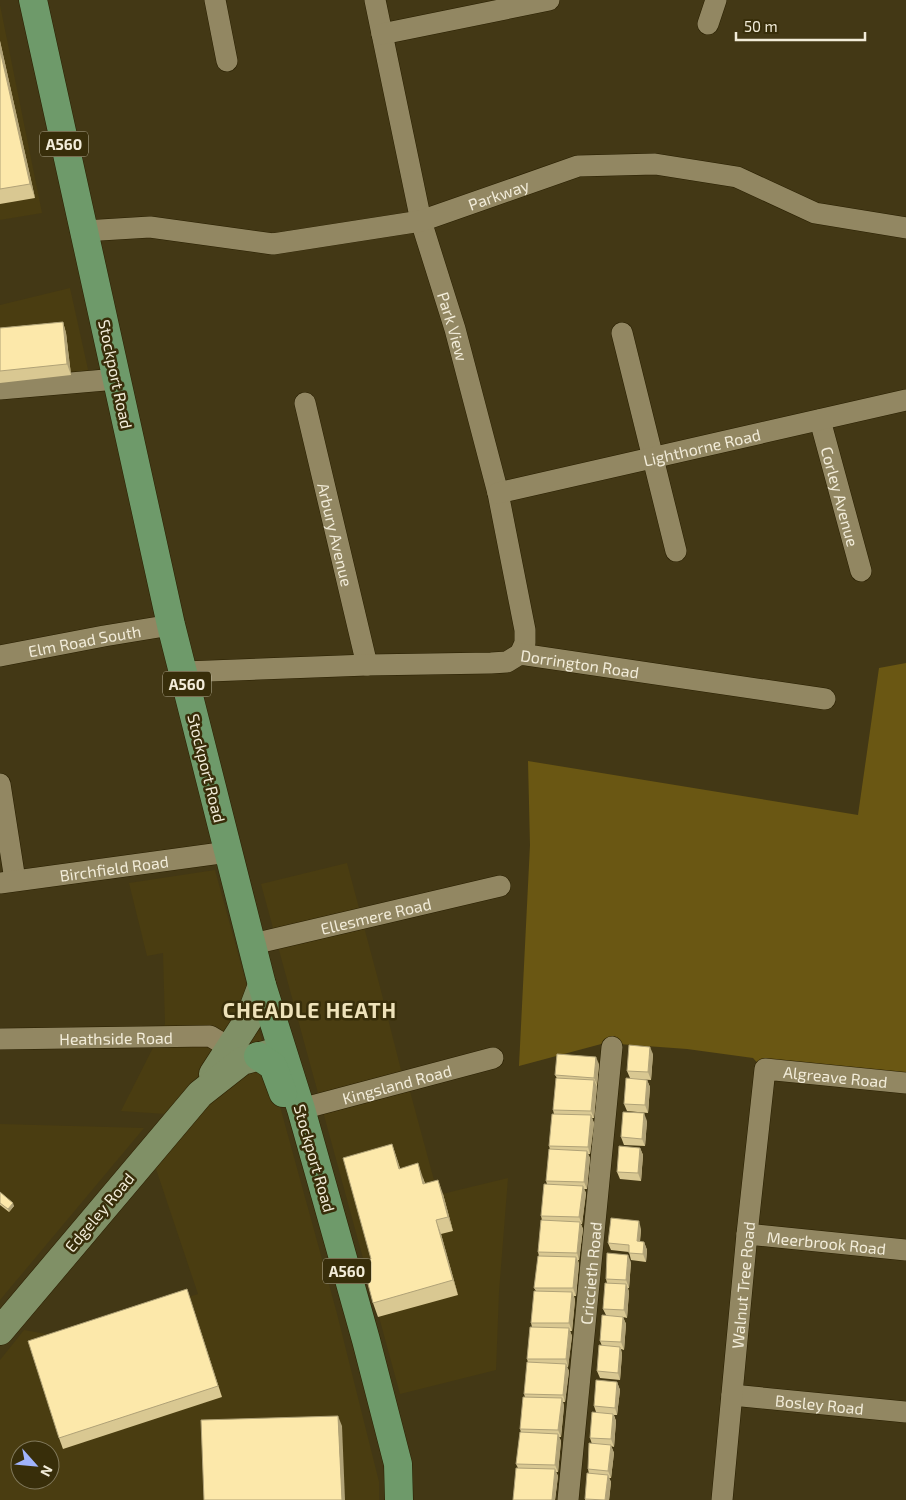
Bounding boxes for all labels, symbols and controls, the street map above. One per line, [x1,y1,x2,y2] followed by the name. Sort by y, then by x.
[736,10,865,42] scale bar
[744,17,778,35] text: 50 m
[40,132,88,156] road number: A560
[465,174,532,213] street label: Parkway
[434,289,472,363] street label: Park View
[95,318,137,430] street label: Stockport Road
[641,424,762,469] street label: Lighthorne Road
[818,444,863,548] street label: Corley Avenue
[315,481,358,588] street label: Arbury Avenue
[26,621,142,660] street label: Elm Road South
[519,645,641,681] street label: Dorrington Road
[163,672,211,696] road number: A560
[184,712,230,824] street label: Stockport Road
[58,851,170,884] street label: Birchfield Road
[318,893,433,937] street label: Ellesmere Road
[223,997,397,1022] district label: CHEADLE HEATH
[59,1027,173,1048] street label: Heathside Road
[340,1060,453,1107] street label: Kingsland Road
[782,1061,889,1091] street label: Algreave Road
[291,1102,339,1214] street label: Stockport Road
[60,1169,138,1255] street label: Edgeley Road
[727,1220,758,1350] street label: Walnut Tree Road
[576,1221,604,1325] street label: Criccieth Road
[766,1227,887,1257] street label: Meerbrook Road
[323,1258,371,1284] road number: A560
[774,1390,865,1417] street label: Bosley Road
[10,1440,60,1490] north arrow
[37,1463,57,1479] text: N

